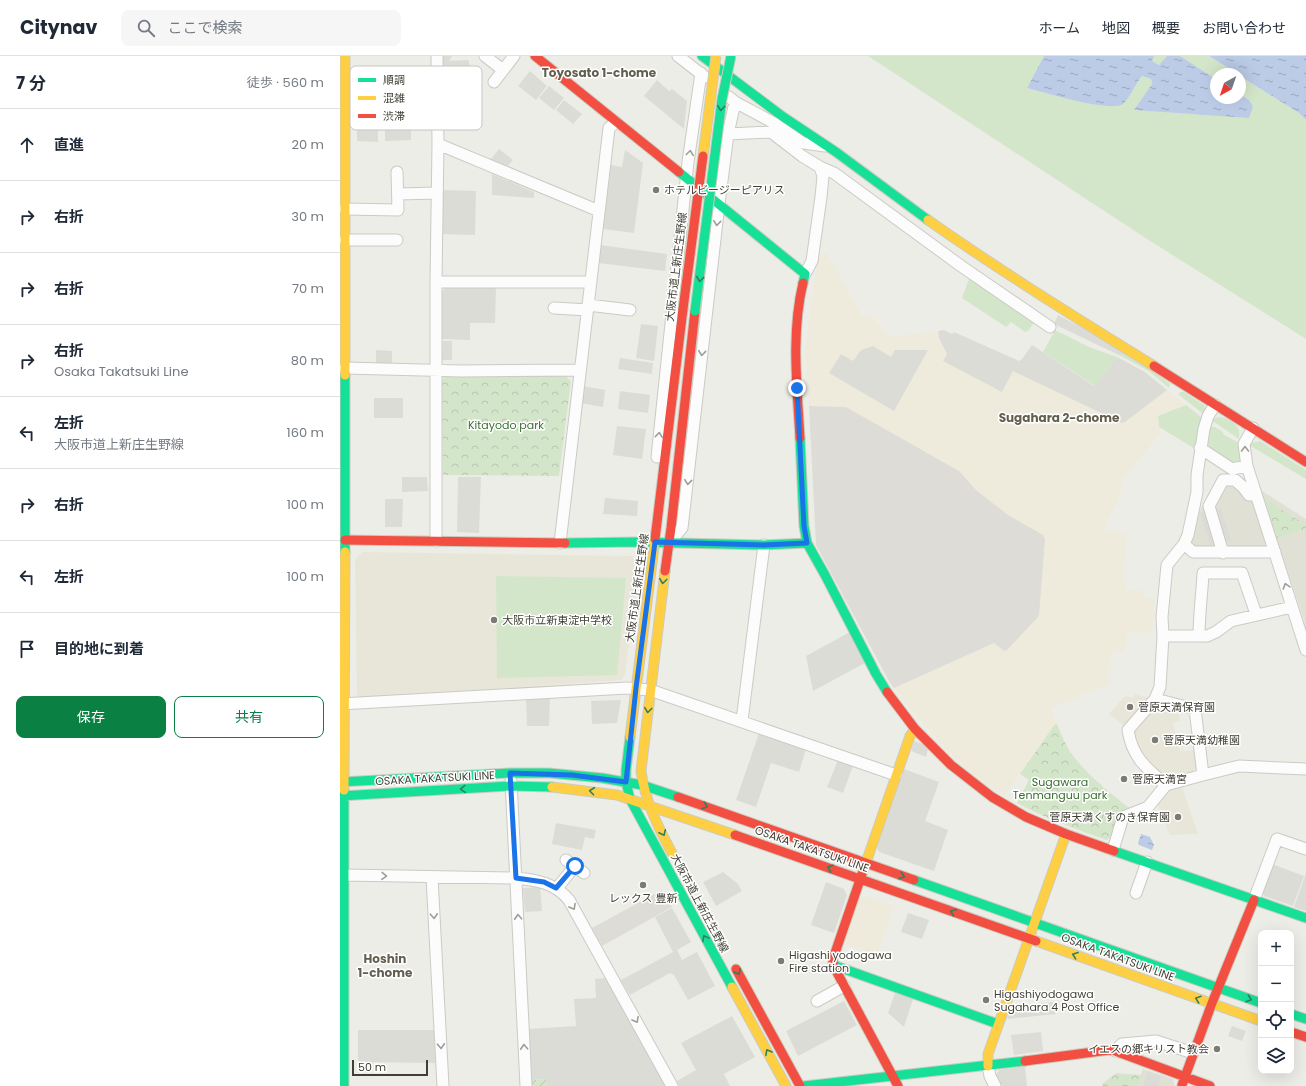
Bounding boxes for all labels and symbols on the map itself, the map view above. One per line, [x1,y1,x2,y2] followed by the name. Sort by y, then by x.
[542,64,657,81] district label: Toyosato 1-chome
[350,66,482,130] legend
[1210,68,1246,104] north arrow
[383,72,405,88] text: 順調
[383,90,405,106] text: 混雑
[717,105,726,111] one-way arrow
[383,108,405,124] text: 渋滞
[685,150,694,156] one-way arrow
[664,182,785,198] place label: ホテルビージーピアリス
[651,185,661,195] marker: ホテルビージーピアリス
[661,211,691,323] street label: 大阪市道上新庄生野線
[712,220,721,226] one-way arrow
[695,276,704,282] one-way arrow
[698,350,707,356] one-way arrow
[788,379,806,397] route end
[999,409,1120,426] district label: Sugahara 2-chome
[468,417,544,433] park label: Kitayodo park
[655,432,664,438] one-way arrow
[1241,445,1249,451] one-way arrow
[683,479,692,485] one-way arrow
[621,532,653,644] street label: 大阪市道上新庄生野線
[659,578,668,584] one-way arrow
[1282,583,1291,590] one-way arrow
[502,612,612,628] place label: 大阪市立新東淀中学校
[489,615,499,625] marker: 大阪市立新東淀中学校
[1138,699,1215,715] place label: 菅原天満保育園
[1125,702,1135,712] marker: 菅原天満保育園
[644,707,653,713] one-way arrow
[1163,732,1240,748] place label: 菅原天満幼稚園
[1150,735,1160,745] marker: 菅原天満幼稚園
[375,767,495,789] street label: OSAKA TAKATSUKI LINE
[1132,771,1187,787] place label: 菅原天満宮
[1013,774,1108,803] park label: Sugawara Tenmanguu park
[1119,774,1129,784] marker: 菅原天満宮
[460,784,466,793] one-way arrow
[589,787,595,796] one-way arrow
[701,801,708,810] one-way arrow
[1049,809,1170,825] place label: 菅原天満くすのき保育園
[1173,812,1183,822] marker: 菅原天満くすのき保育園
[753,822,871,876] street label: OSAKA TAKATSUKI LINE
[658,829,666,837] one-way arrow
[667,851,733,955] street label: 大阪市道上新庄生野線
[566,857,584,875] route start
[827,864,834,873] one-way arrow
[898,871,905,880] one-way arrow
[381,872,387,880] one-way arrow
[638,880,648,890] marker: レックス 豊新
[609,890,677,906] place label: レックス 豊新
[568,903,575,910] one-way arrow
[949,908,956,916] one-way arrow
[430,913,438,919] one-way arrow
[514,914,522,920] one-way arrow
[1059,929,1177,985] street label: OSAKA TAKATSUKI LINE
[703,934,710,942] one-way arrow
[789,947,892,976] place label: Higashi yodogawa Fire station
[358,950,413,981] district label: Hoshin 1-chome
[1072,951,1079,960] one-way arrow
[776,956,786,966] marker: Higashi yodogawa Fire station
[733,968,740,975] one-way arrow
[994,986,1120,1015] place label: Higashiyodogawa Sugahara 4 Post Office
[1245,994,1252,1003] one-way arrow
[981,995,991,1005] marker: Higashiyodogawa Sugahara 4 Post Office
[1194,995,1201,1003] one-way arrow
[631,1016,638,1024] one-way arrow
[1088,1041,1209,1057] place label: イエスの郷キリスト教会
[436,1043,445,1049] one-way arrow
[520,1044,529,1050] one-way arrow
[1212,1044,1222,1054] marker: イエスの郷キリスト教会
[765,1049,772,1056] one-way arrow
[352,1058,428,1077] scale bar

